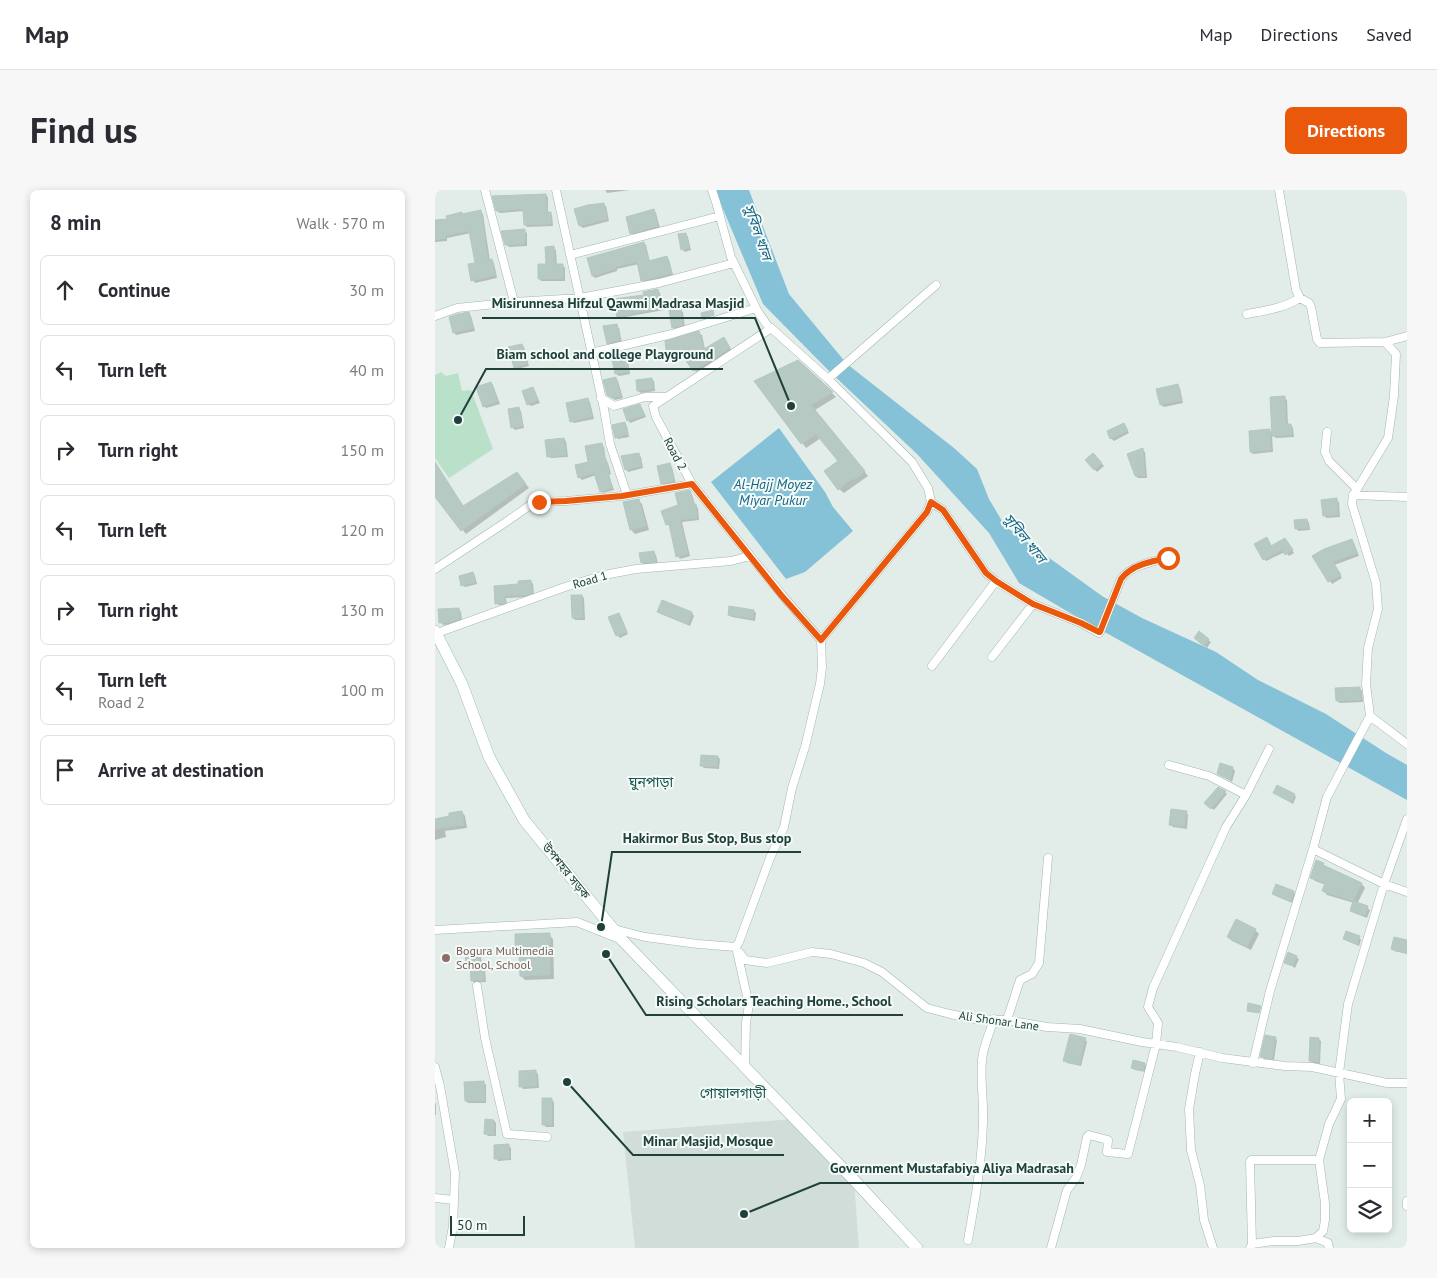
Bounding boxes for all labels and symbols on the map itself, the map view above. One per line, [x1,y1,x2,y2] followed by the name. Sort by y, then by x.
[740,202,777,265] water label: সুবিল খাল
[482,289,755,318] callout: Misirunnesa Hifzul Qawmi Madrasa Masjid
[492,294,744,312] text: Misirunnesa Hifzul Qawmi Madrasa Masjid
[486,340,723,369] callout: Biam school and college Playground
[497,345,713,363] text: Biam school and college Playground
[661,435,690,473] street label: Road 2
[733,475,813,509] water label: Al-Hajj Moyez Miyar Pukur
[528,491,551,514] route end
[1000,510,1052,568] water label: সুবিল খাল
[1157,547,1180,570] route start
[571,567,609,592] street label: Road 1
[628,773,674,791] district label: ঘুনপাড়া
[612,823,801,852] callout: Hakirmor Bus Stop, Bus stop
[623,829,792,847] text: Hakirmor Bus Stop, Bus stop
[539,839,594,902] street label: উপশহর সড়ক
[456,943,554,972] place label: Bogura Multimedia School, School
[440,952,452,964] marker: Bogura Multimedia School, School
[646,986,903,1015] callout: Rising Scholars Teaching Home., School
[656,992,893,1010] text: Rising Scholars Teaching Home., School
[958,1007,1040,1034] street label: Ali Shonar Lane
[700,1084,766,1102] district label: গোয়ালগাড়ী
[633,1126,784,1155] callout: Minar Masjid, Mosque
[643,1132,773,1150] text: Minar Masjid, Mosque
[820,1154,1084,1183] callout: Government Mustafabiya Aliya Madrasah
[830,1159,1074,1177] text: Government Mustafabiya Aliya Madrasah
[450,1213,525,1236] scale bar

